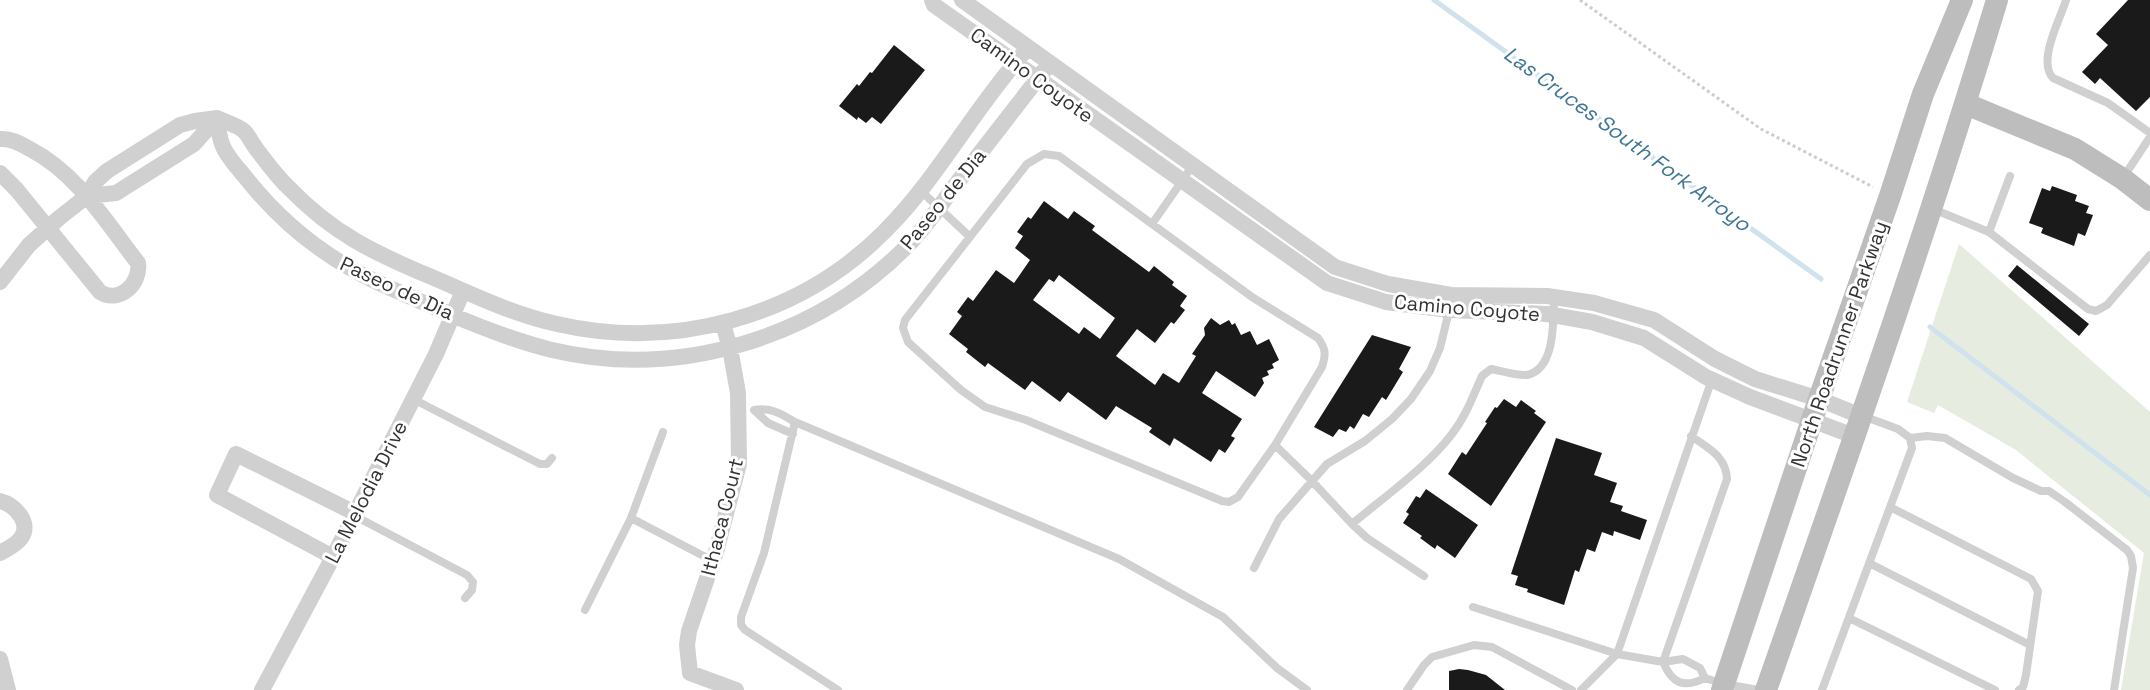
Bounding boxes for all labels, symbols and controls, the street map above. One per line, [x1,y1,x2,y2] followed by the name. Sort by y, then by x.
[965,21,1099,129] street label: Camino Coyote
[1499,40,1757,238] water label: Las Cruces South Fork Arroyo
[894,143,992,255] street label: Paseo de Dia
[1785,218,1893,470] street label: North Roadrunner Parkway
[336,250,458,326] street label: Paseo de Dia
[1393,289,1541,327] street label: Camino Coyote
[319,416,413,568] street label: La Melodia Drive
[695,455,749,579] street label: Ithaca Court

